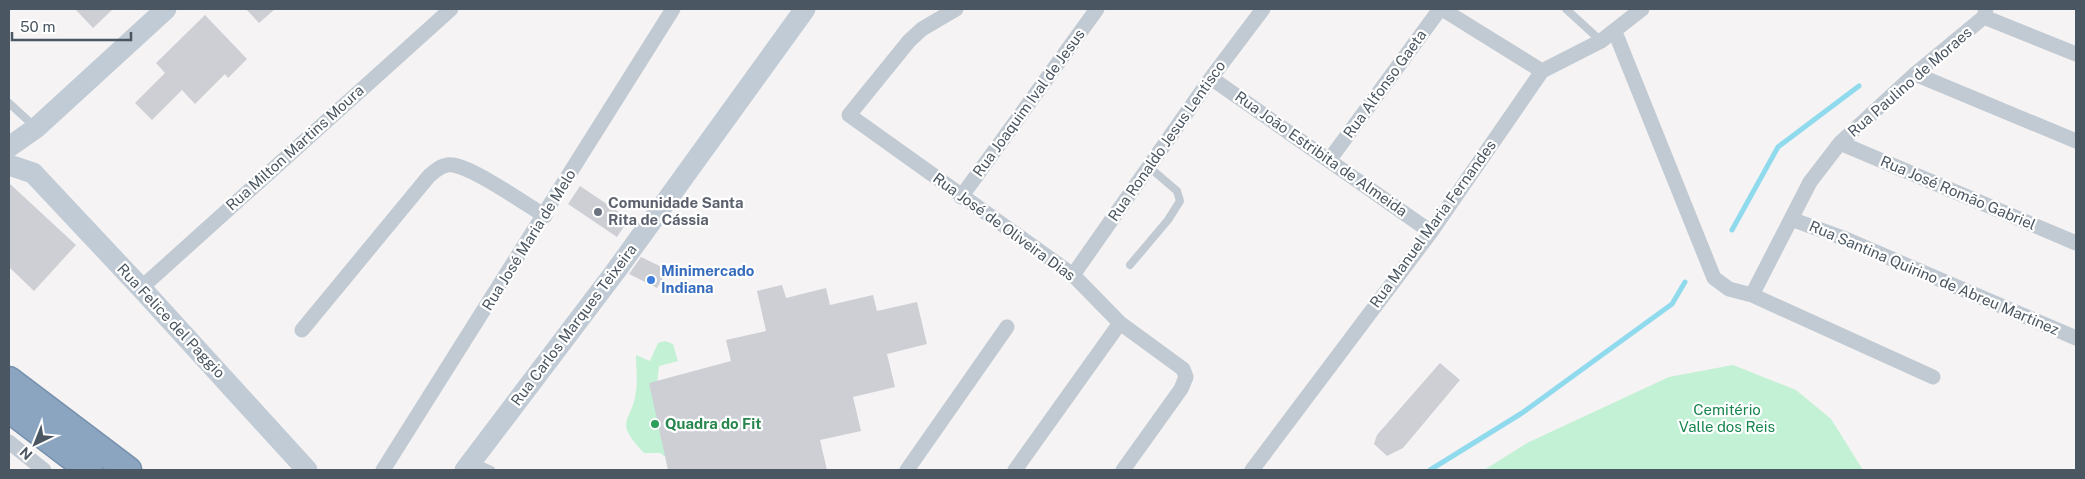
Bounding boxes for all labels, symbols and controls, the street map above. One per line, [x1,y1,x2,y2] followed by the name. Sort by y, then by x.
[12,10,131,42] scale bar
[20,18,55,35] text: 50 m
[1844,23,1975,140] street label: Rua Paulino de Moraes
[969,26,1088,180] street label: Rua Joaquim Ival de Jesus
[1340,26,1430,141] street label: Rua Alfonso Gaeta
[1105,57,1229,224] street label: Rua Ronaldo Jesus Lentisco
[222,81,367,214] street label: Rua Milton Martins Moura
[1232,88,1411,220] street label: Rua João Estribita de Almeida
[1366,137,1499,311] street label: Rua Manuel Maria Fernandes
[1878,152,2038,233] street label: Rua José Romão Gabriel
[478,166,579,313] street label: Rua José Maria de Melo
[930,169,1079,284] street label: Rua José de Oliveira Dias
[608,194,744,228] place label: Comunidade Santa Rita de Cássia
[592,206,604,218] marker: Comunidade Santa Rita de Cássia
[1807,217,2062,338] street label: Rua Santina Quirino de Abreu Martinez
[507,241,640,409] street label: Rua Carlos Marques Teixeira
[114,260,229,381] street label: Rua Felice del Paggio
[661,262,755,296] place label: Minimercado Indiana
[645,274,657,286] marker: Minimercado Indiana
[1679,401,1775,435] park label: Cemitério Valle dos Reis
[665,415,762,432] place label: Quadra do Fit
[649,418,661,430] marker: Quadra do Fit
[10,419,60,469] north arrow
[17,444,36,463] text: N

